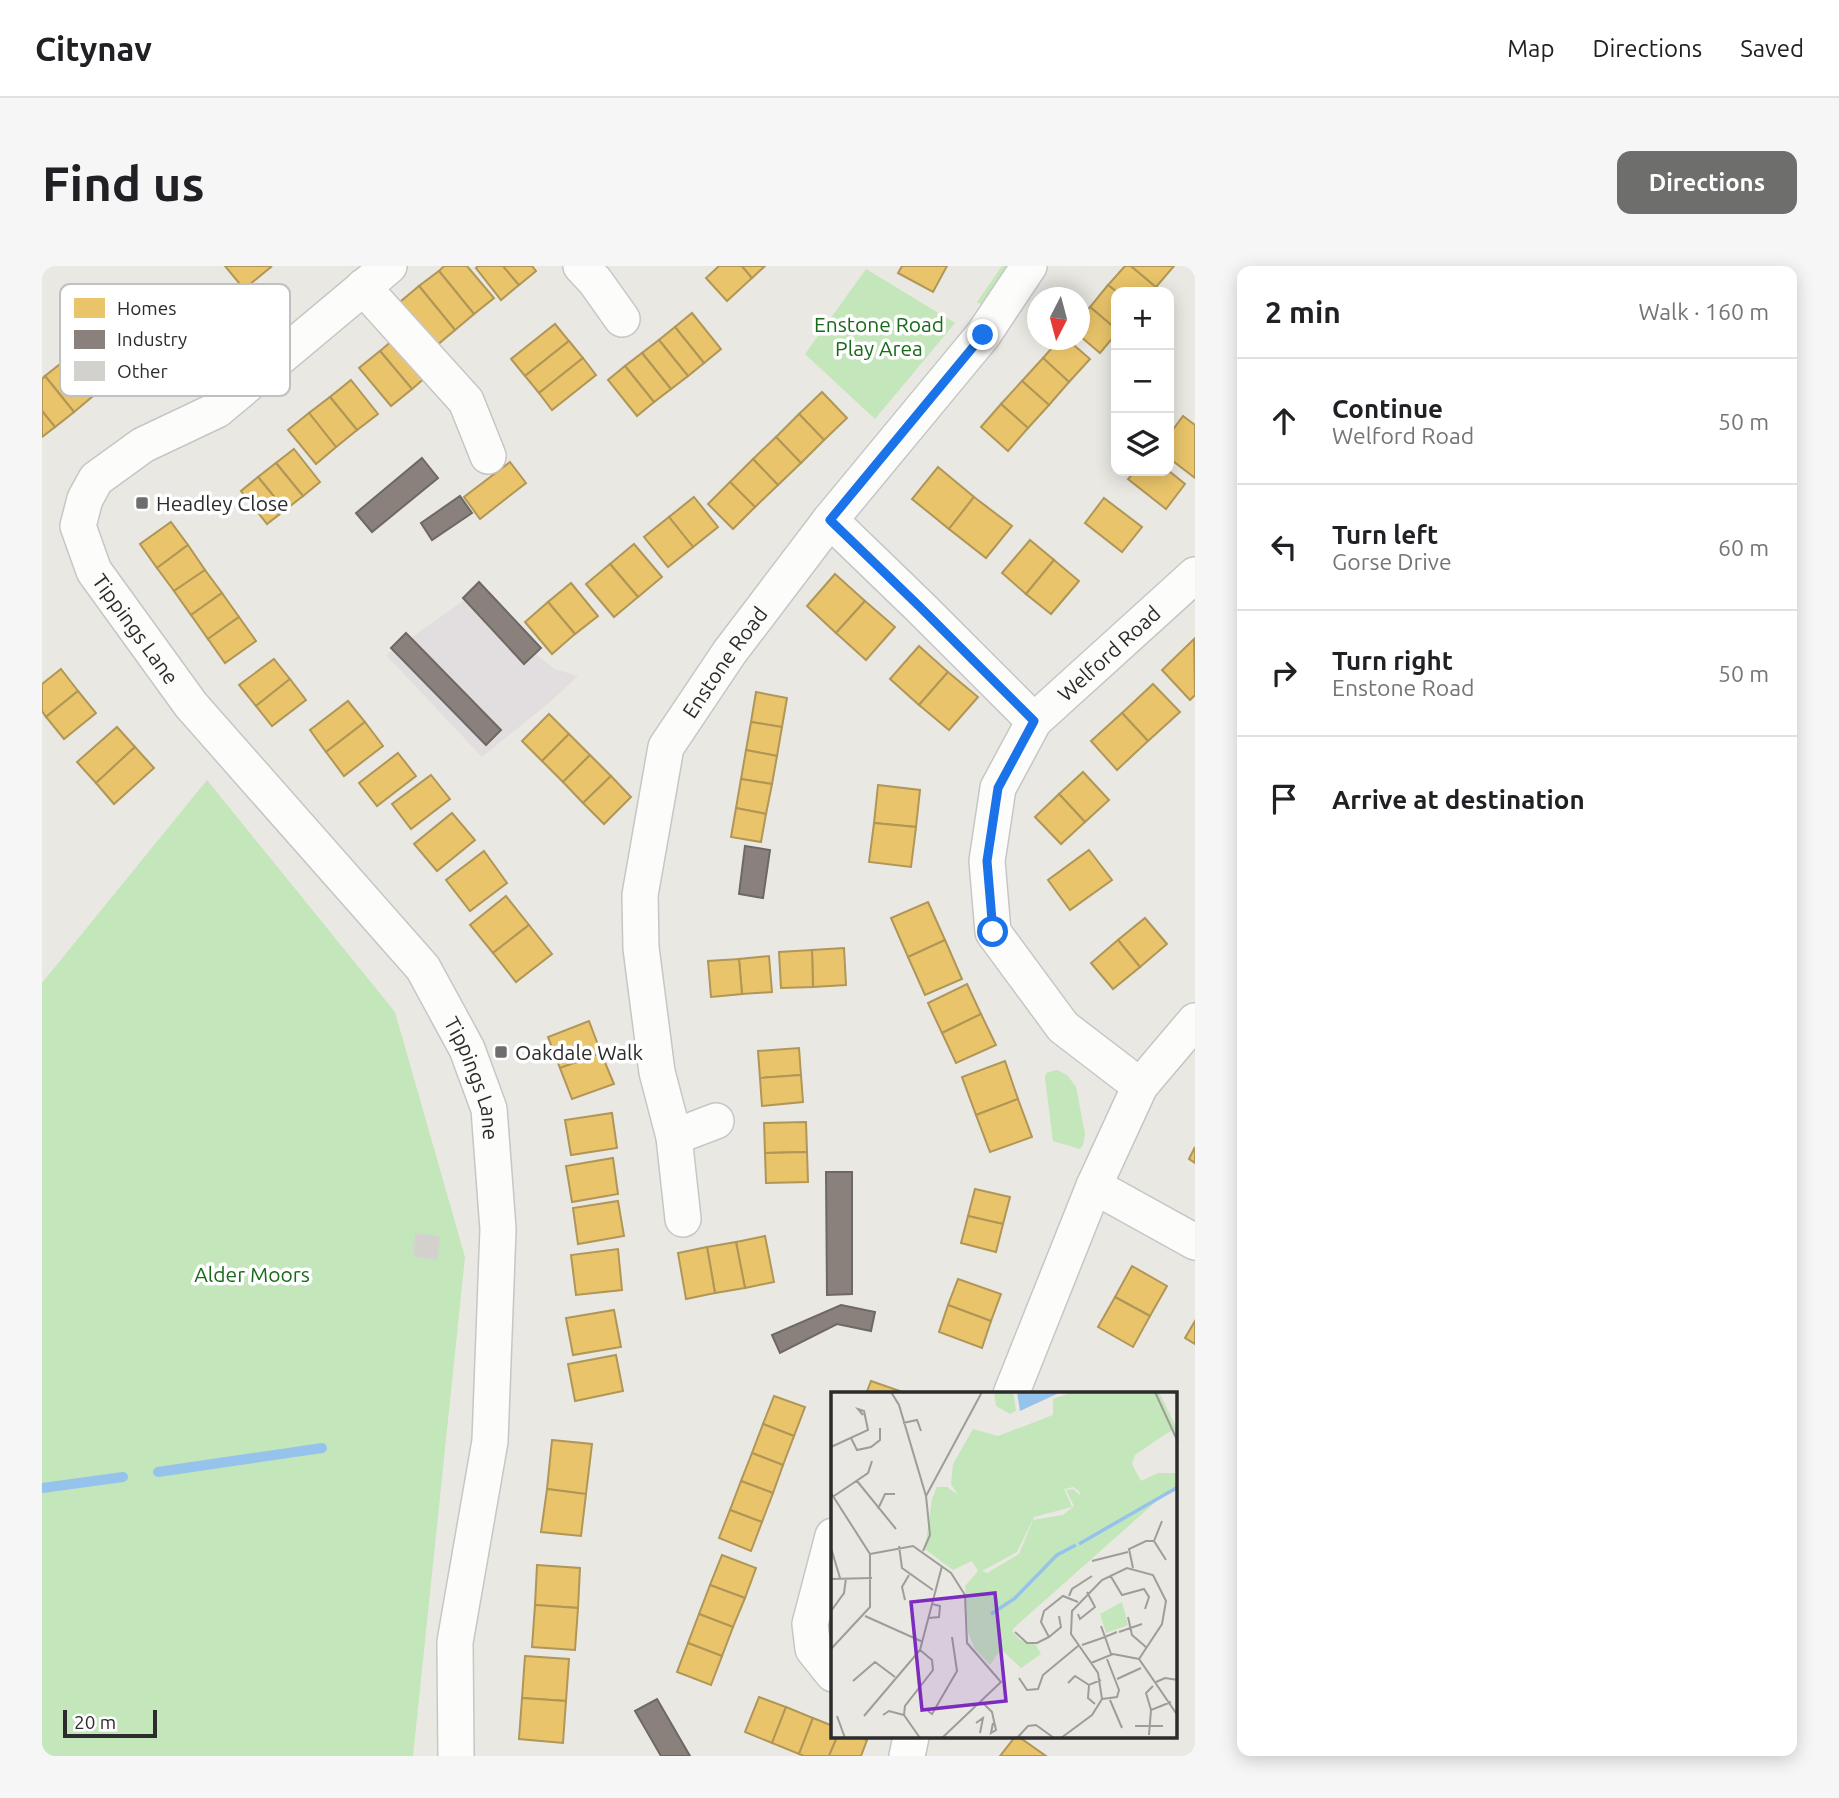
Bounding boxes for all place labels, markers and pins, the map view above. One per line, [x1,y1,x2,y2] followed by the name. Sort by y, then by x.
[156,491,289,515] place label: Headley Close
[134,495,150,511] marker: Headley Close
[515,1040,644,1064] place label: Oakdale Walk
[493,1044,509,1060] marker: Oakdale Walk

